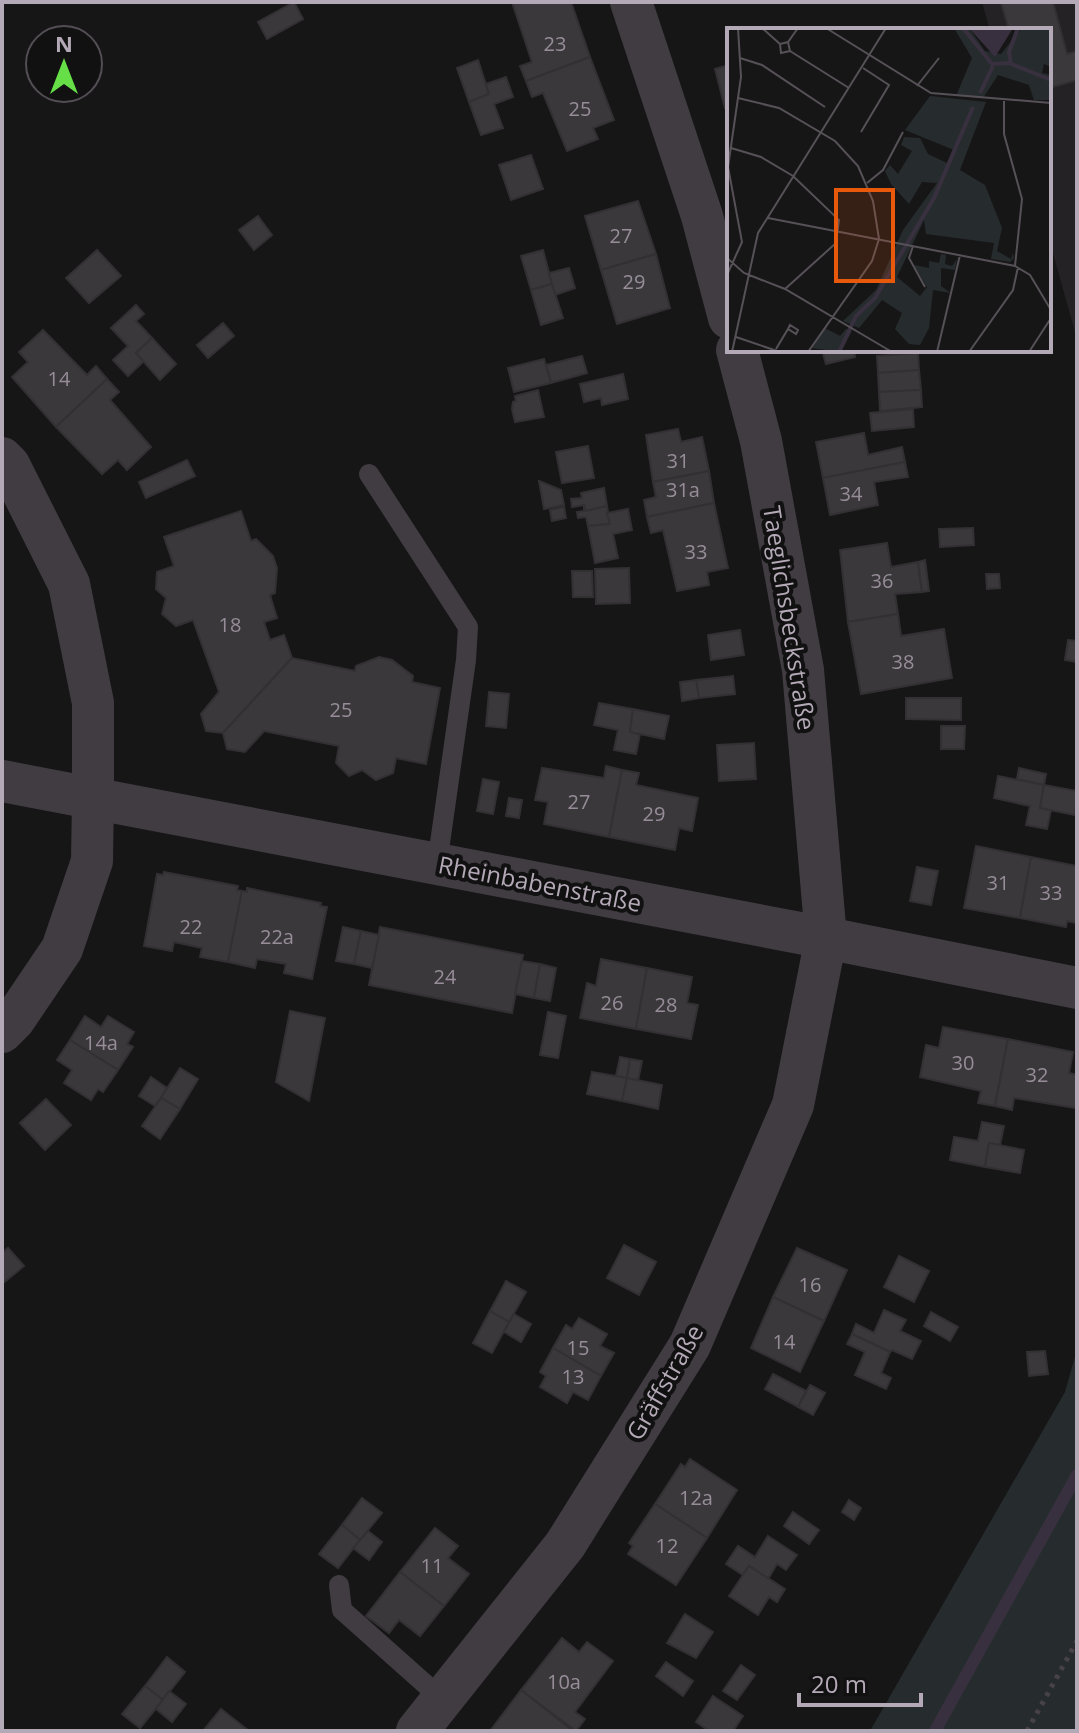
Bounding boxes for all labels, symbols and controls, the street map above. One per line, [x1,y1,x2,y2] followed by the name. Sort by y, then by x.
[24,24,104,104] north arrow
[55,28,73,58] text: N
[727,28,1051,352] inset map
[544,30,566,57] house number: 23
[569,95,591,122] house number: 25
[610,222,632,249] house number: 27
[623,268,645,295] house number: 29
[48,365,71,392] house number: 14
[667,447,689,474] house number: 31
[666,476,700,503] house number: 31a
[840,480,863,507] house number: 34
[756,503,824,733] street label: Taeglichsbeckstraße
[685,538,707,565] house number: 33
[871,567,893,594] house number: 36
[219,611,241,638] house number: 18
[892,648,914,675] house number: 38
[330,696,352,723] house number: 25
[568,788,590,815] house number: 27
[643,800,665,827] house number: 29
[436,847,644,919] street label: Rheinbabenstraße
[987,869,1009,896] house number: 31
[1040,879,1062,906] house number: 33
[180,913,202,940] house number: 22
[260,923,294,950] house number: 22a
[434,963,457,990] house number: 24
[601,989,623,1016] house number: 26
[655,991,677,1018] house number: 28
[84,1029,118,1056] house number: 14a
[952,1049,974,1076] house number: 30
[1026,1061,1048,1088] house number: 32
[799,1271,821,1298] house number: 16
[618,1318,710,1446] street label: Gräffstraße
[773,1328,796,1355] house number: 14
[567,1334,589,1361] house number: 15
[562,1363,584,1390] house number: 13
[679,1484,713,1511] house number: 12a
[656,1532,678,1559] house number: 12
[421,1552,443,1579] house number: 11
[799,1657,921,1707] scale bar
[811,1667,867,1700] text: 20 m
[547,1668,581,1695] house number: 10a

